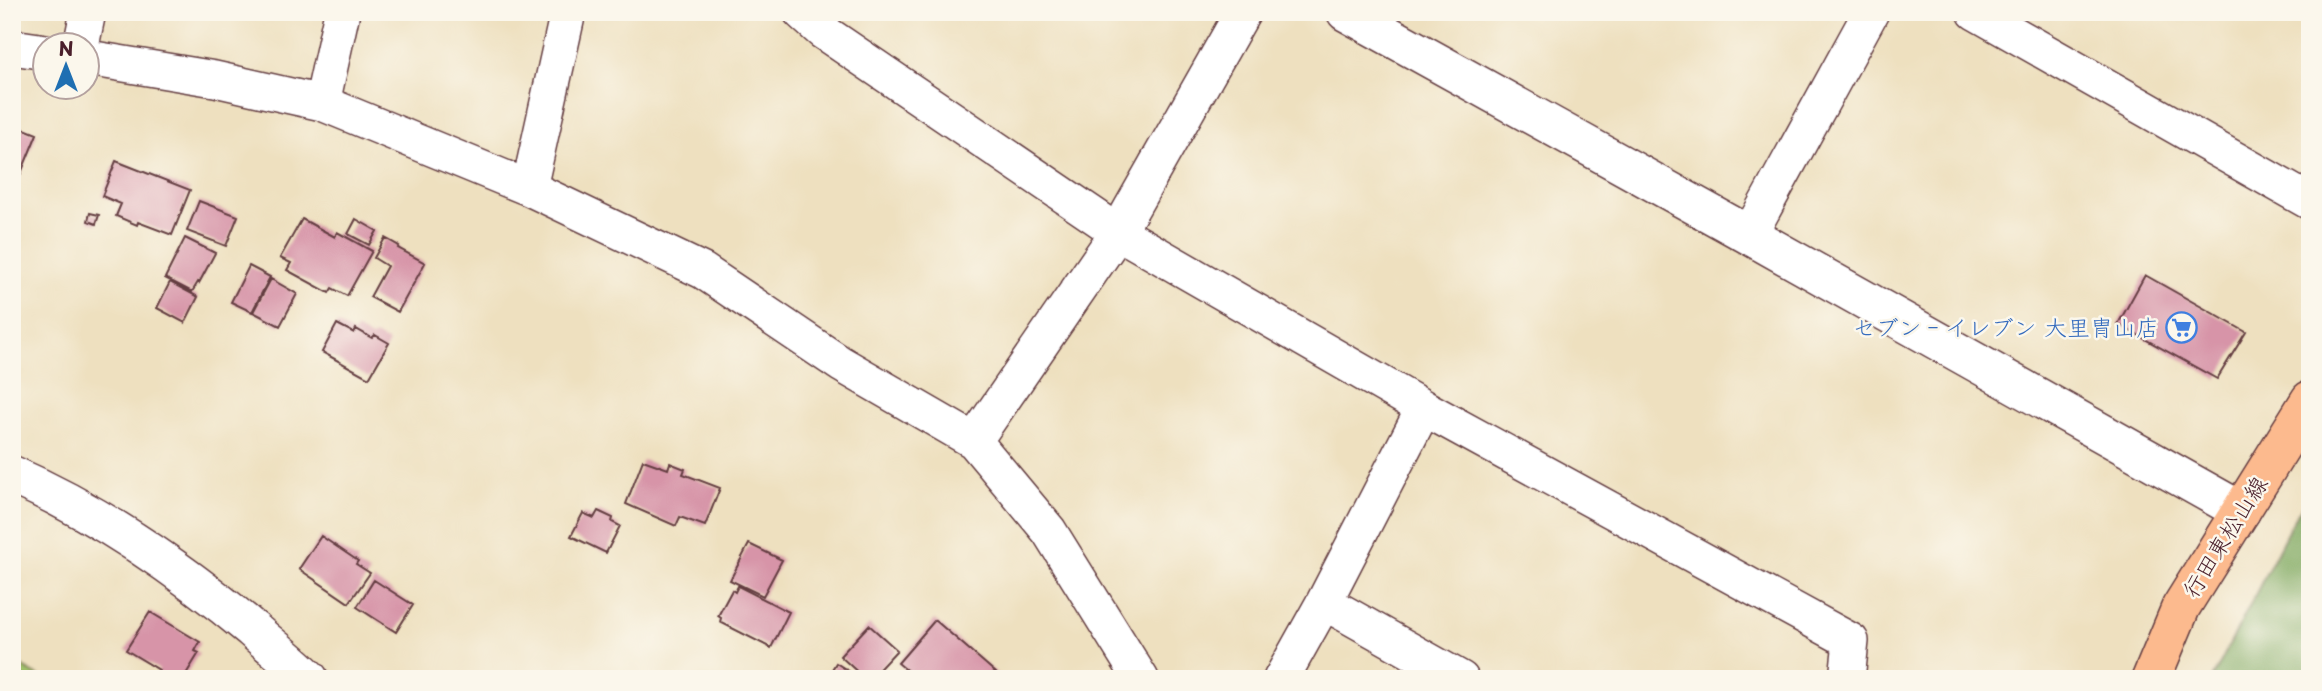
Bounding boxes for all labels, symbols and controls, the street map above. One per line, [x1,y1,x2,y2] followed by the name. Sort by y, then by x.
[32,32,102,102] north arrow
[58,34,74,62] text: N
[1853,309,2159,344] place label: セブン‐イレブン 大里冑山店
[2165,311,2199,345] supermarket icon: セブン‐イレブン 大里冑山店
[2172,468,2275,604] street label: 行田東松山線

